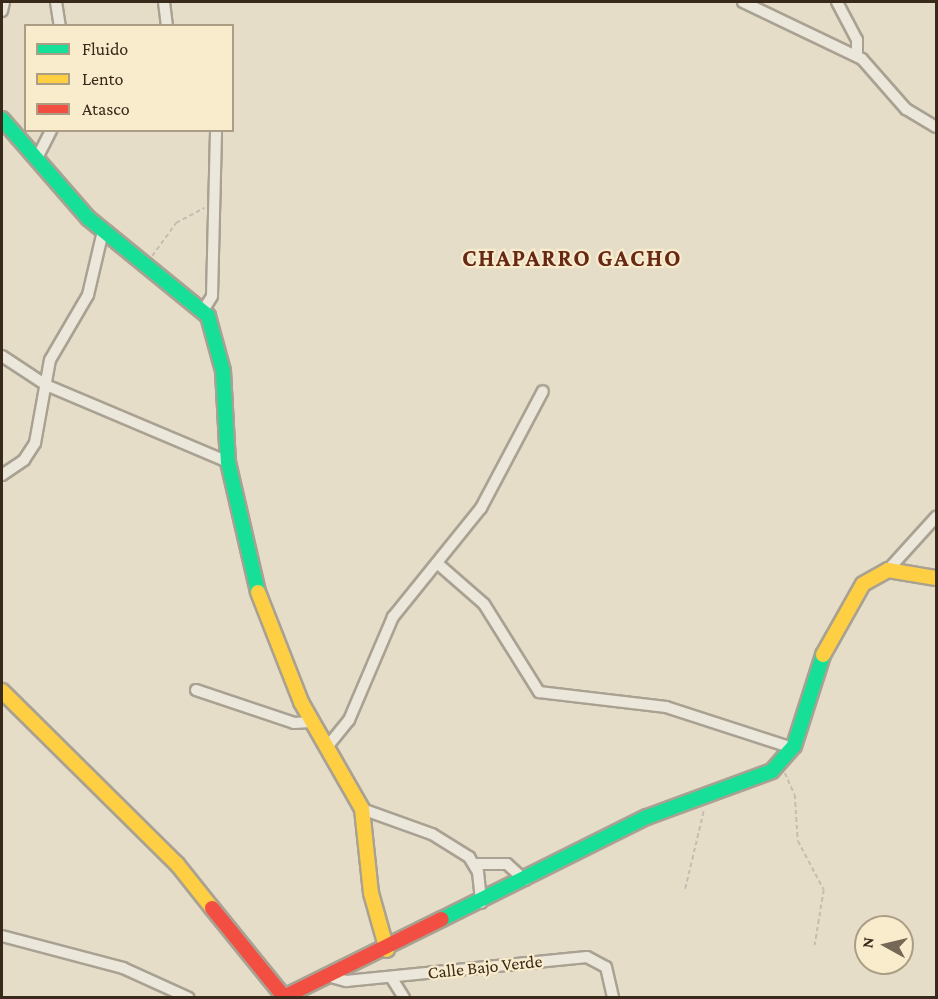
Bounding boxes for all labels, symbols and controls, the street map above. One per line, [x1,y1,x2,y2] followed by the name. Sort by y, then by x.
[24,24,234,132] legend
[82,39,128,59] text: Fluido
[82,69,123,89] text: Lento
[82,99,130,119] text: Atasco
[462,244,682,272] district label: CHAPARRO GACHO
[854,915,914,975] north arrow
[858,936,877,949] text: N
[427,950,543,984] street label: Calle Bajo Verde

